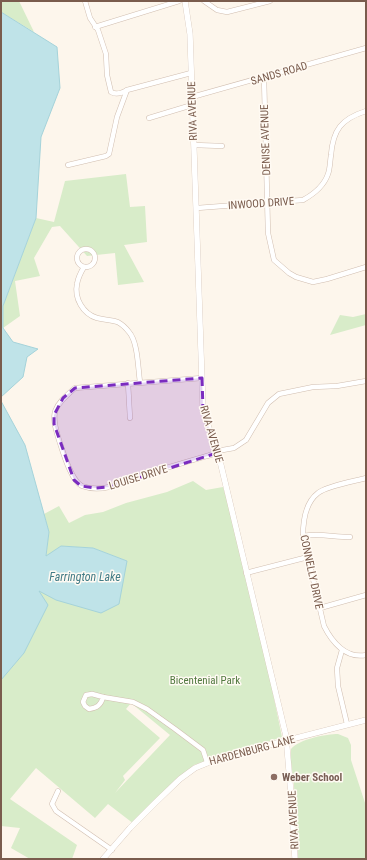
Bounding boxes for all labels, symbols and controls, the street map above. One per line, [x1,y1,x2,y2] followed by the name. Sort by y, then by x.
[249,59,309,88] street label: SANDS ROAD
[185,81,200,141] street label: RIVA AVENUE
[258,104,273,176] street label: DENISE AVENUE
[227,195,295,212] street label: INWOOD DRIVE
[197,404,226,465] street label: RIVA AVENUE
[107,462,170,493] street label: LOUISE DRIVE
[297,534,326,611] street label: CONNELLY DRIVE
[49,570,121,584] water label: Farrington Lake
[170,674,240,687] park label: Bicentenial Park
[208,733,297,768] street label: HARDENBURG LANE
[282,771,343,784] place label: Weber School
[269,772,279,782] marker: Weber School
[285,790,302,850] street label: RIVA AVENUE

